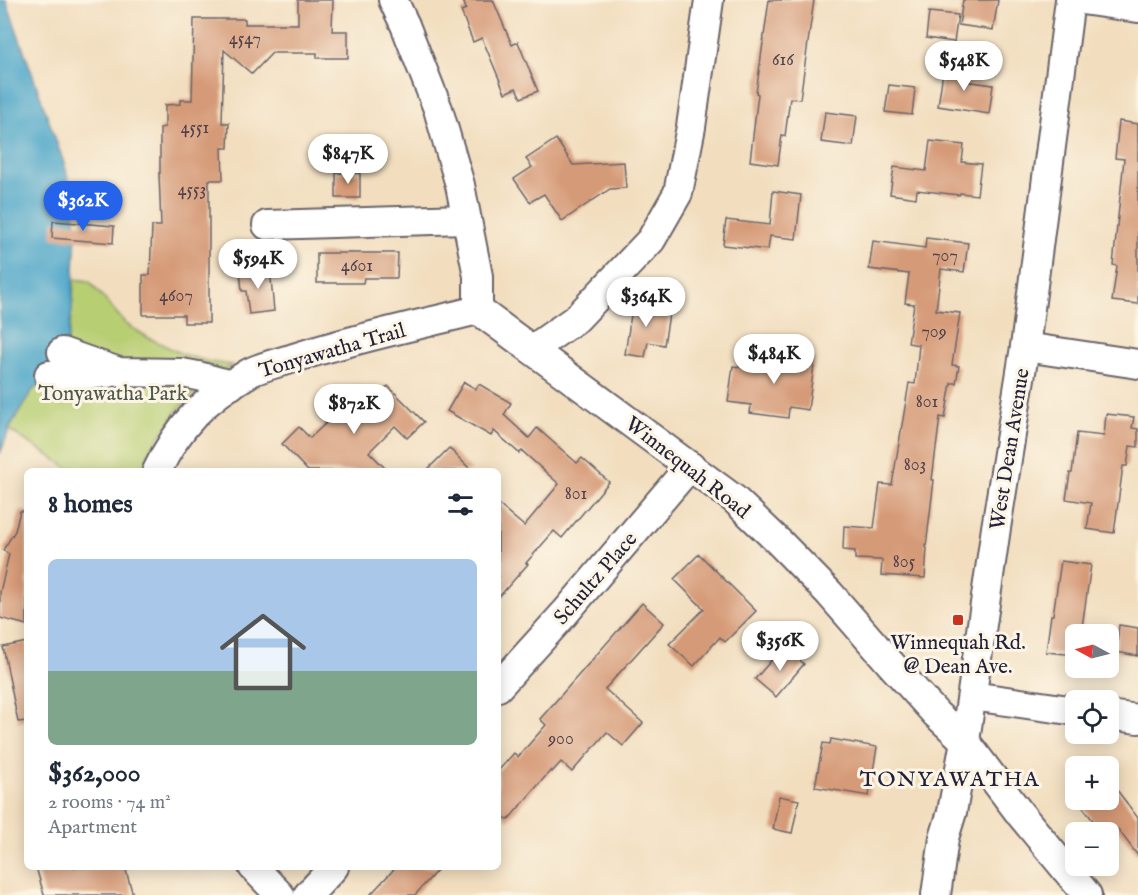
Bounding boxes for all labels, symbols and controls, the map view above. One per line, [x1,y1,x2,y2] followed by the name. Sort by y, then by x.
[229,28,261,51] house number: 4547
[922,41,1006,92] pin: $548K
[939,48,989,73] text: $548K
[772,49,794,72] house number: 616
[181,117,209,140] house number: 4551
[306,134,390,185] pin: $847K
[322,141,374,166] text: $847K
[178,179,206,202] house number: 4553
[41,181,125,232] pin: $362K
[58,188,108,213] text: $362K
[216,239,300,290] pin: $594K
[932,245,958,268] house number: 707
[232,246,284,271] text: $594K
[341,255,373,278] house number: 4601
[604,277,688,328] pin: $364K
[620,284,672,309] text: $364K
[159,285,193,308] house number: 4607
[256,318,409,385] street label: Tonyawatha Trail
[921,321,947,344] house number: 709
[732,334,816,385] pin: $484K
[748,341,801,366] text: $484K
[984,366,1037,532] street label: West Dean Avenue
[38,381,189,408] park label: Tonyawatha Park
[312,384,396,435] pin: $872K
[328,391,380,416] text: $872K
[916,391,938,414] house number: 801
[619,411,756,526] street label: Winnequah Road
[904,454,926,477] house number: 803
[565,483,587,506] house number: 801
[48,488,133,521] text: 8 homes
[444,488,477,521] icon: filters
[548,527,644,631] street label: Schultz Place
[893,551,916,574] house number: 805
[209,598,317,706] icon: home
[951,613,965,627] marker: Winnequah Rd. @ Dean Ave.
[738,621,822,672] pin: $356K
[1065,624,1119,678] north arrow
[1065,624,1119,876] map controls
[756,628,804,653] text: $356K
[890,630,1026,681] place label: Winnequah Rd. @ Dean Ave.
[1065,690,1119,744] button: locate
[547,728,574,751] house number: 900
[1065,756,1119,810] button: +
[48,757,141,790] text: $362,000
[860,766,1040,794] district label: TONYAWATHA
[48,790,171,815] text: 2 rooms · 74 m²
[48,815,137,840] text: Apartment
[1065,822,1119,876] button: −

